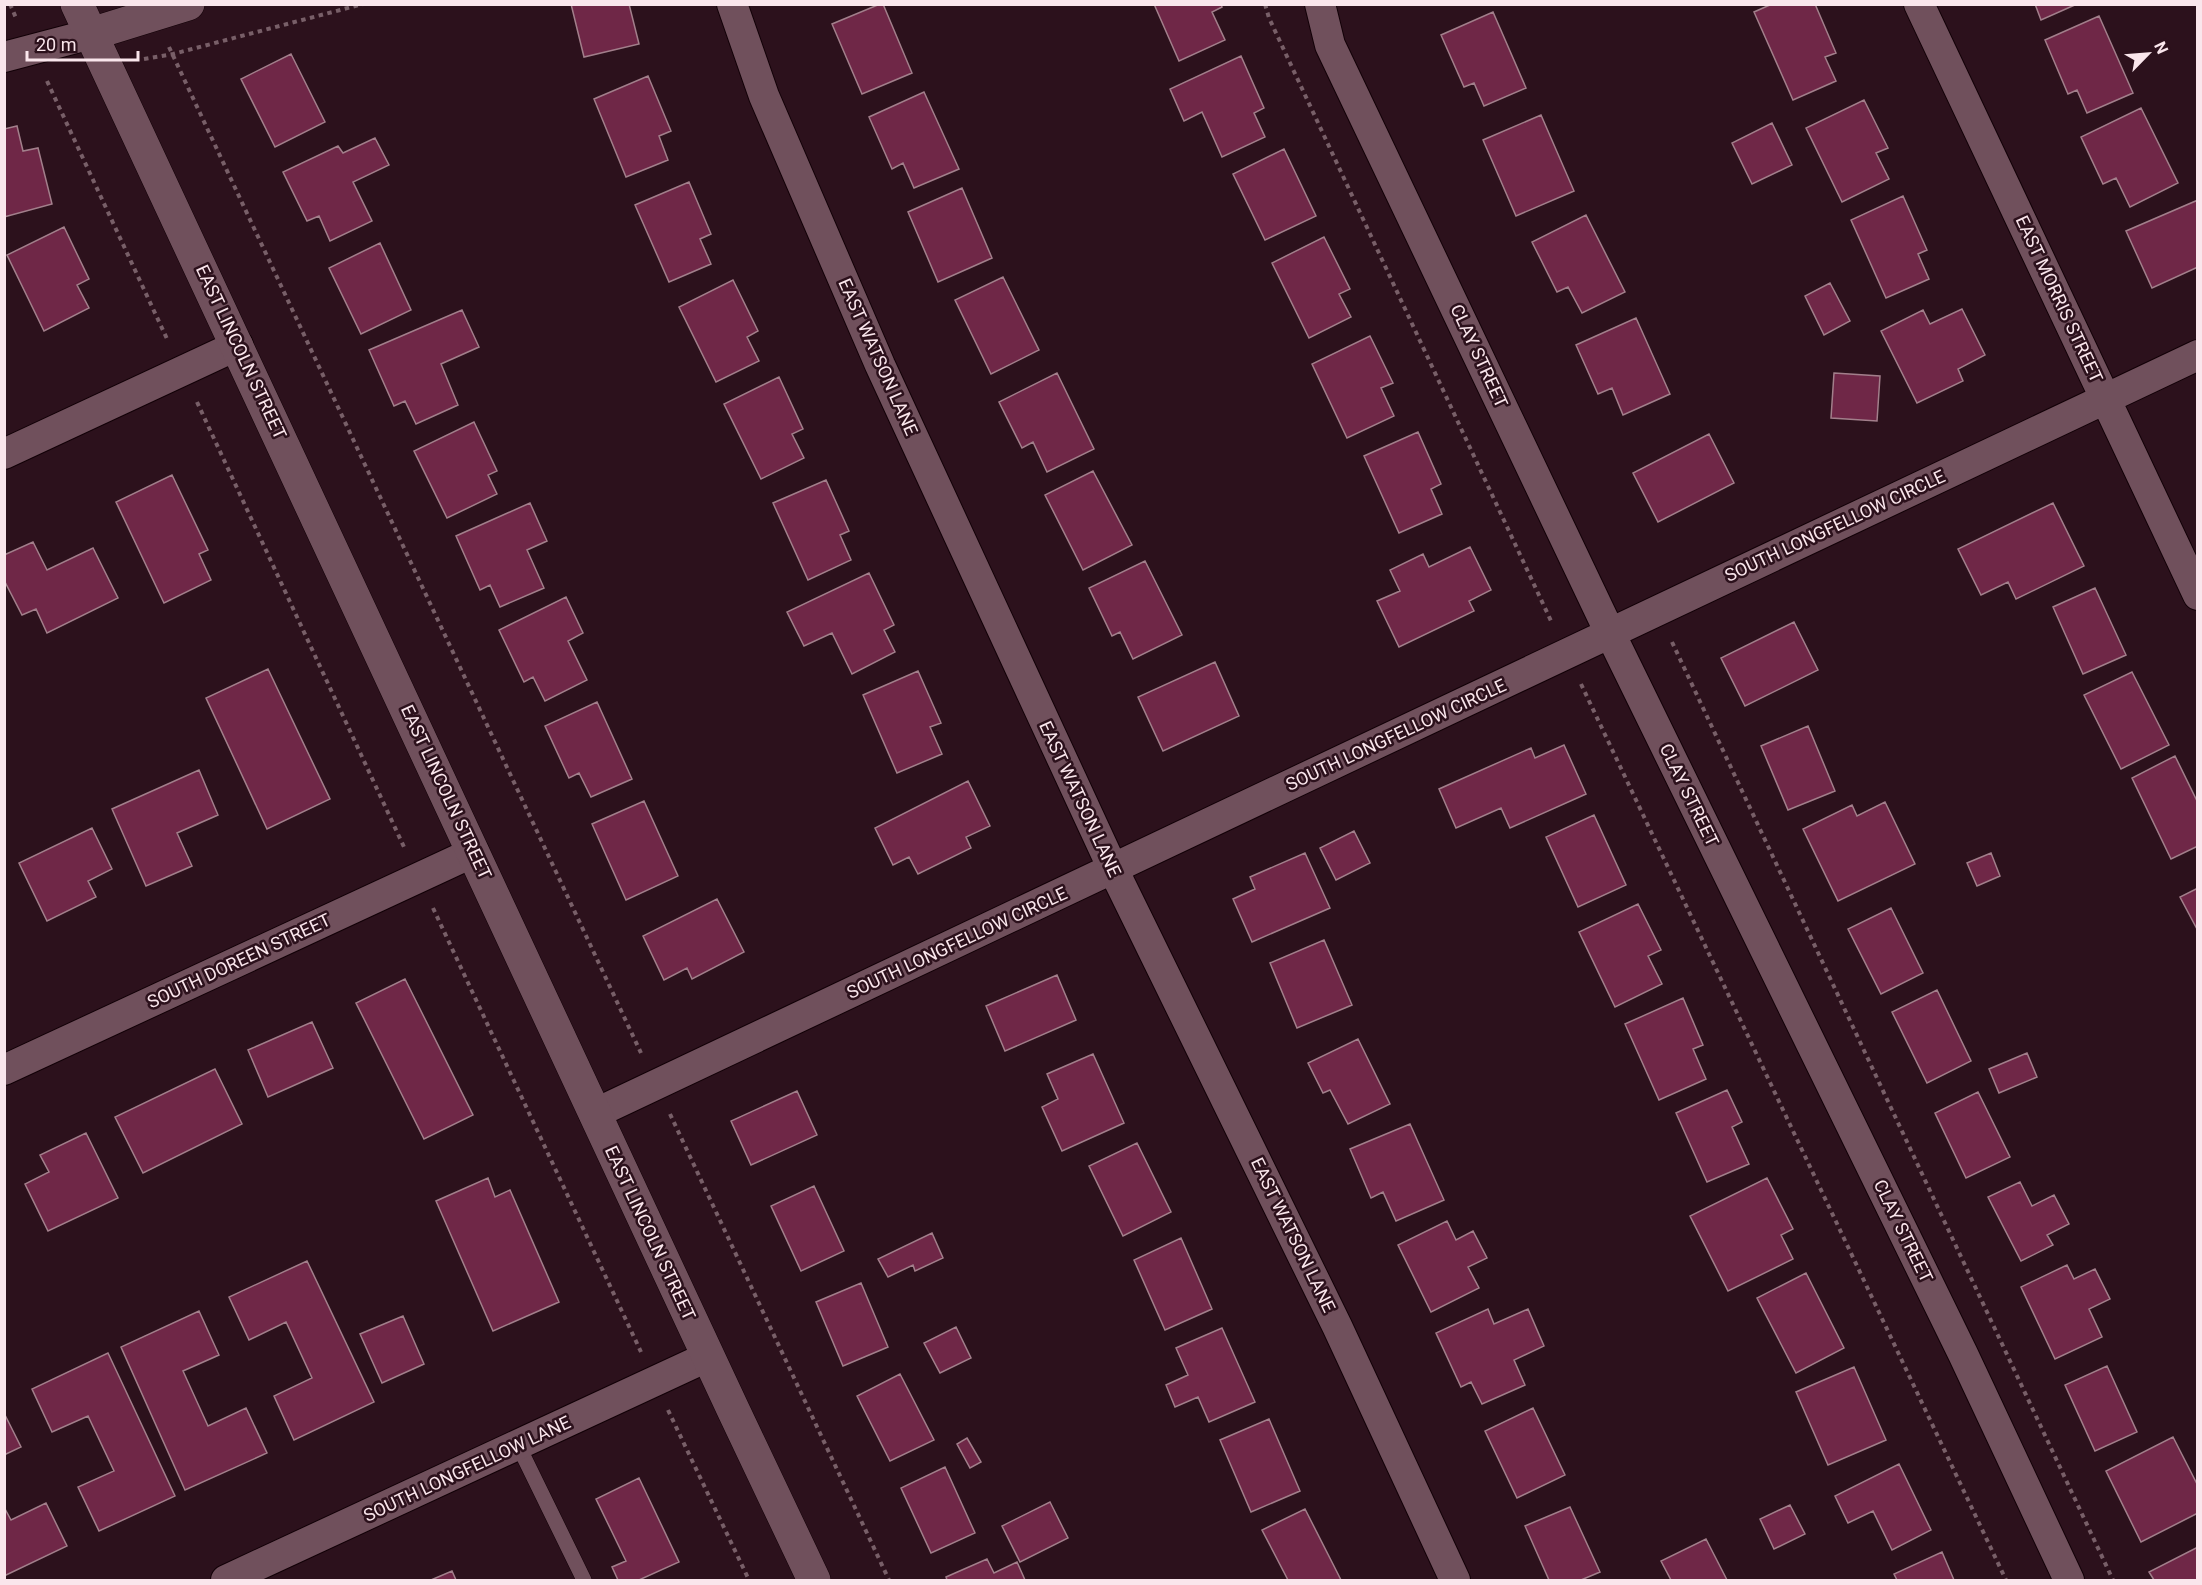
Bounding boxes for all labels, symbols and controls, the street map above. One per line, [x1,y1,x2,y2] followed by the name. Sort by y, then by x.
[27,24,138,62] scale bar
[2118,24,2178,84] north arrow
[36,34,76,55] text: 20 m
[2150,39,2172,57] text: N
[2012,212,2107,386] street label: EAST MORRIS STREET
[192,261,291,443] street label: EAST LINCOLN STREET
[834,275,922,438] street label: EAST WATSON LANE
[1446,301,1513,411] street label: CLAY STREET
[1721,465,1948,586] street label: SOUTH LONGFELLOW CIRCLE
[1282,674,1509,795] street label: SOUTH LONGFELLOW CIRCLE
[397,701,496,883] street label: EAST LINCOLN STREET
[1035,718,1126,880] street label: EAST WATSON LANE
[1656,740,1723,850] street label: CLAY STREET
[843,882,1070,1003] street label: SOUTH LONGFELLOW CIRCLE
[144,909,334,1012] street label: SOUTH DOREEN STREET
[601,1142,700,1324] street label: EAST LINCOLN STREET
[1247,1154,1340,1316] street label: EAST WATSON LANE
[1870,1176,1937,1286] street label: CLAY STREET
[360,1411,574,1526] street label: SOUTH LONGFELLOW LANE

